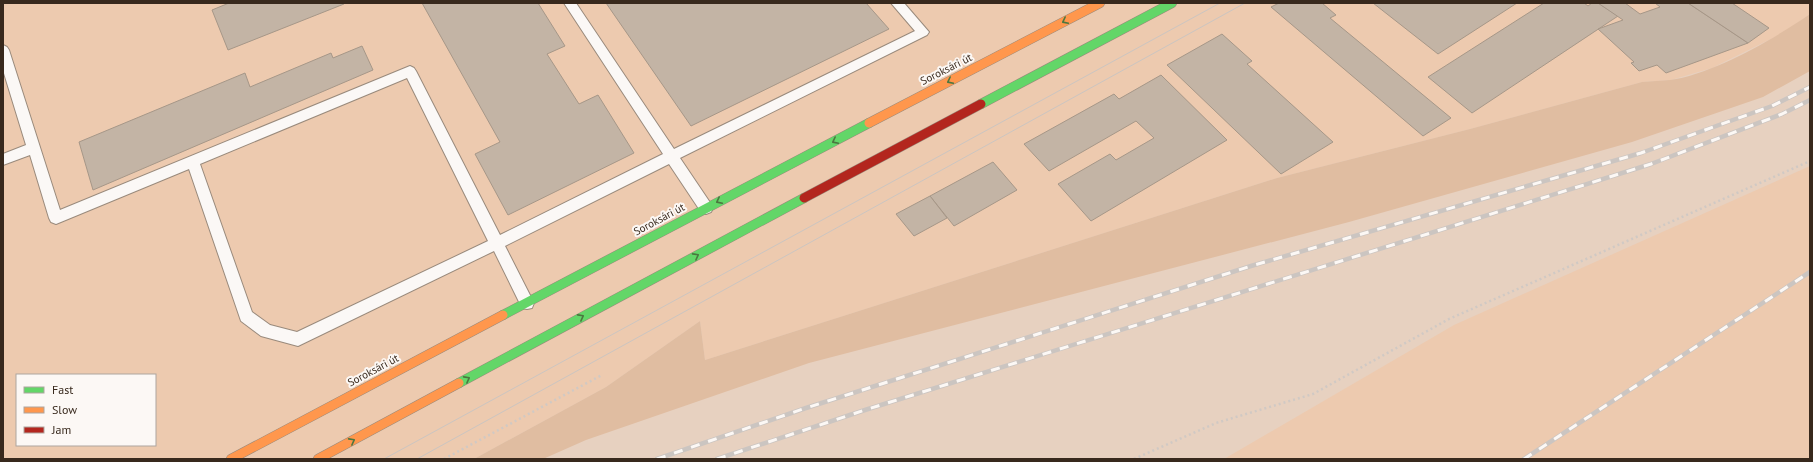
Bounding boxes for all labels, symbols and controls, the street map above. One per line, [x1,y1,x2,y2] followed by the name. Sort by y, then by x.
[1062,16,1070,24] one-way arrow
[918,50,974,88] street label: Soroksári út
[947,76,954,84] one-way arrow
[832,136,839,144] one-way arrow
[716,196,724,204] one-way arrow
[631,200,687,238] street label: Soroksári út
[692,253,699,260] one-way arrow
[577,315,584,322] one-way arrow
[345,351,401,389] street label: Soroksári út
[16,374,156,446] legend
[463,376,470,384] one-way arrow
[52,382,73,397] text: Fast
[52,402,77,417] text: Slow
[51,422,71,437] text: Jam
[348,438,355,445] one-way arrow

